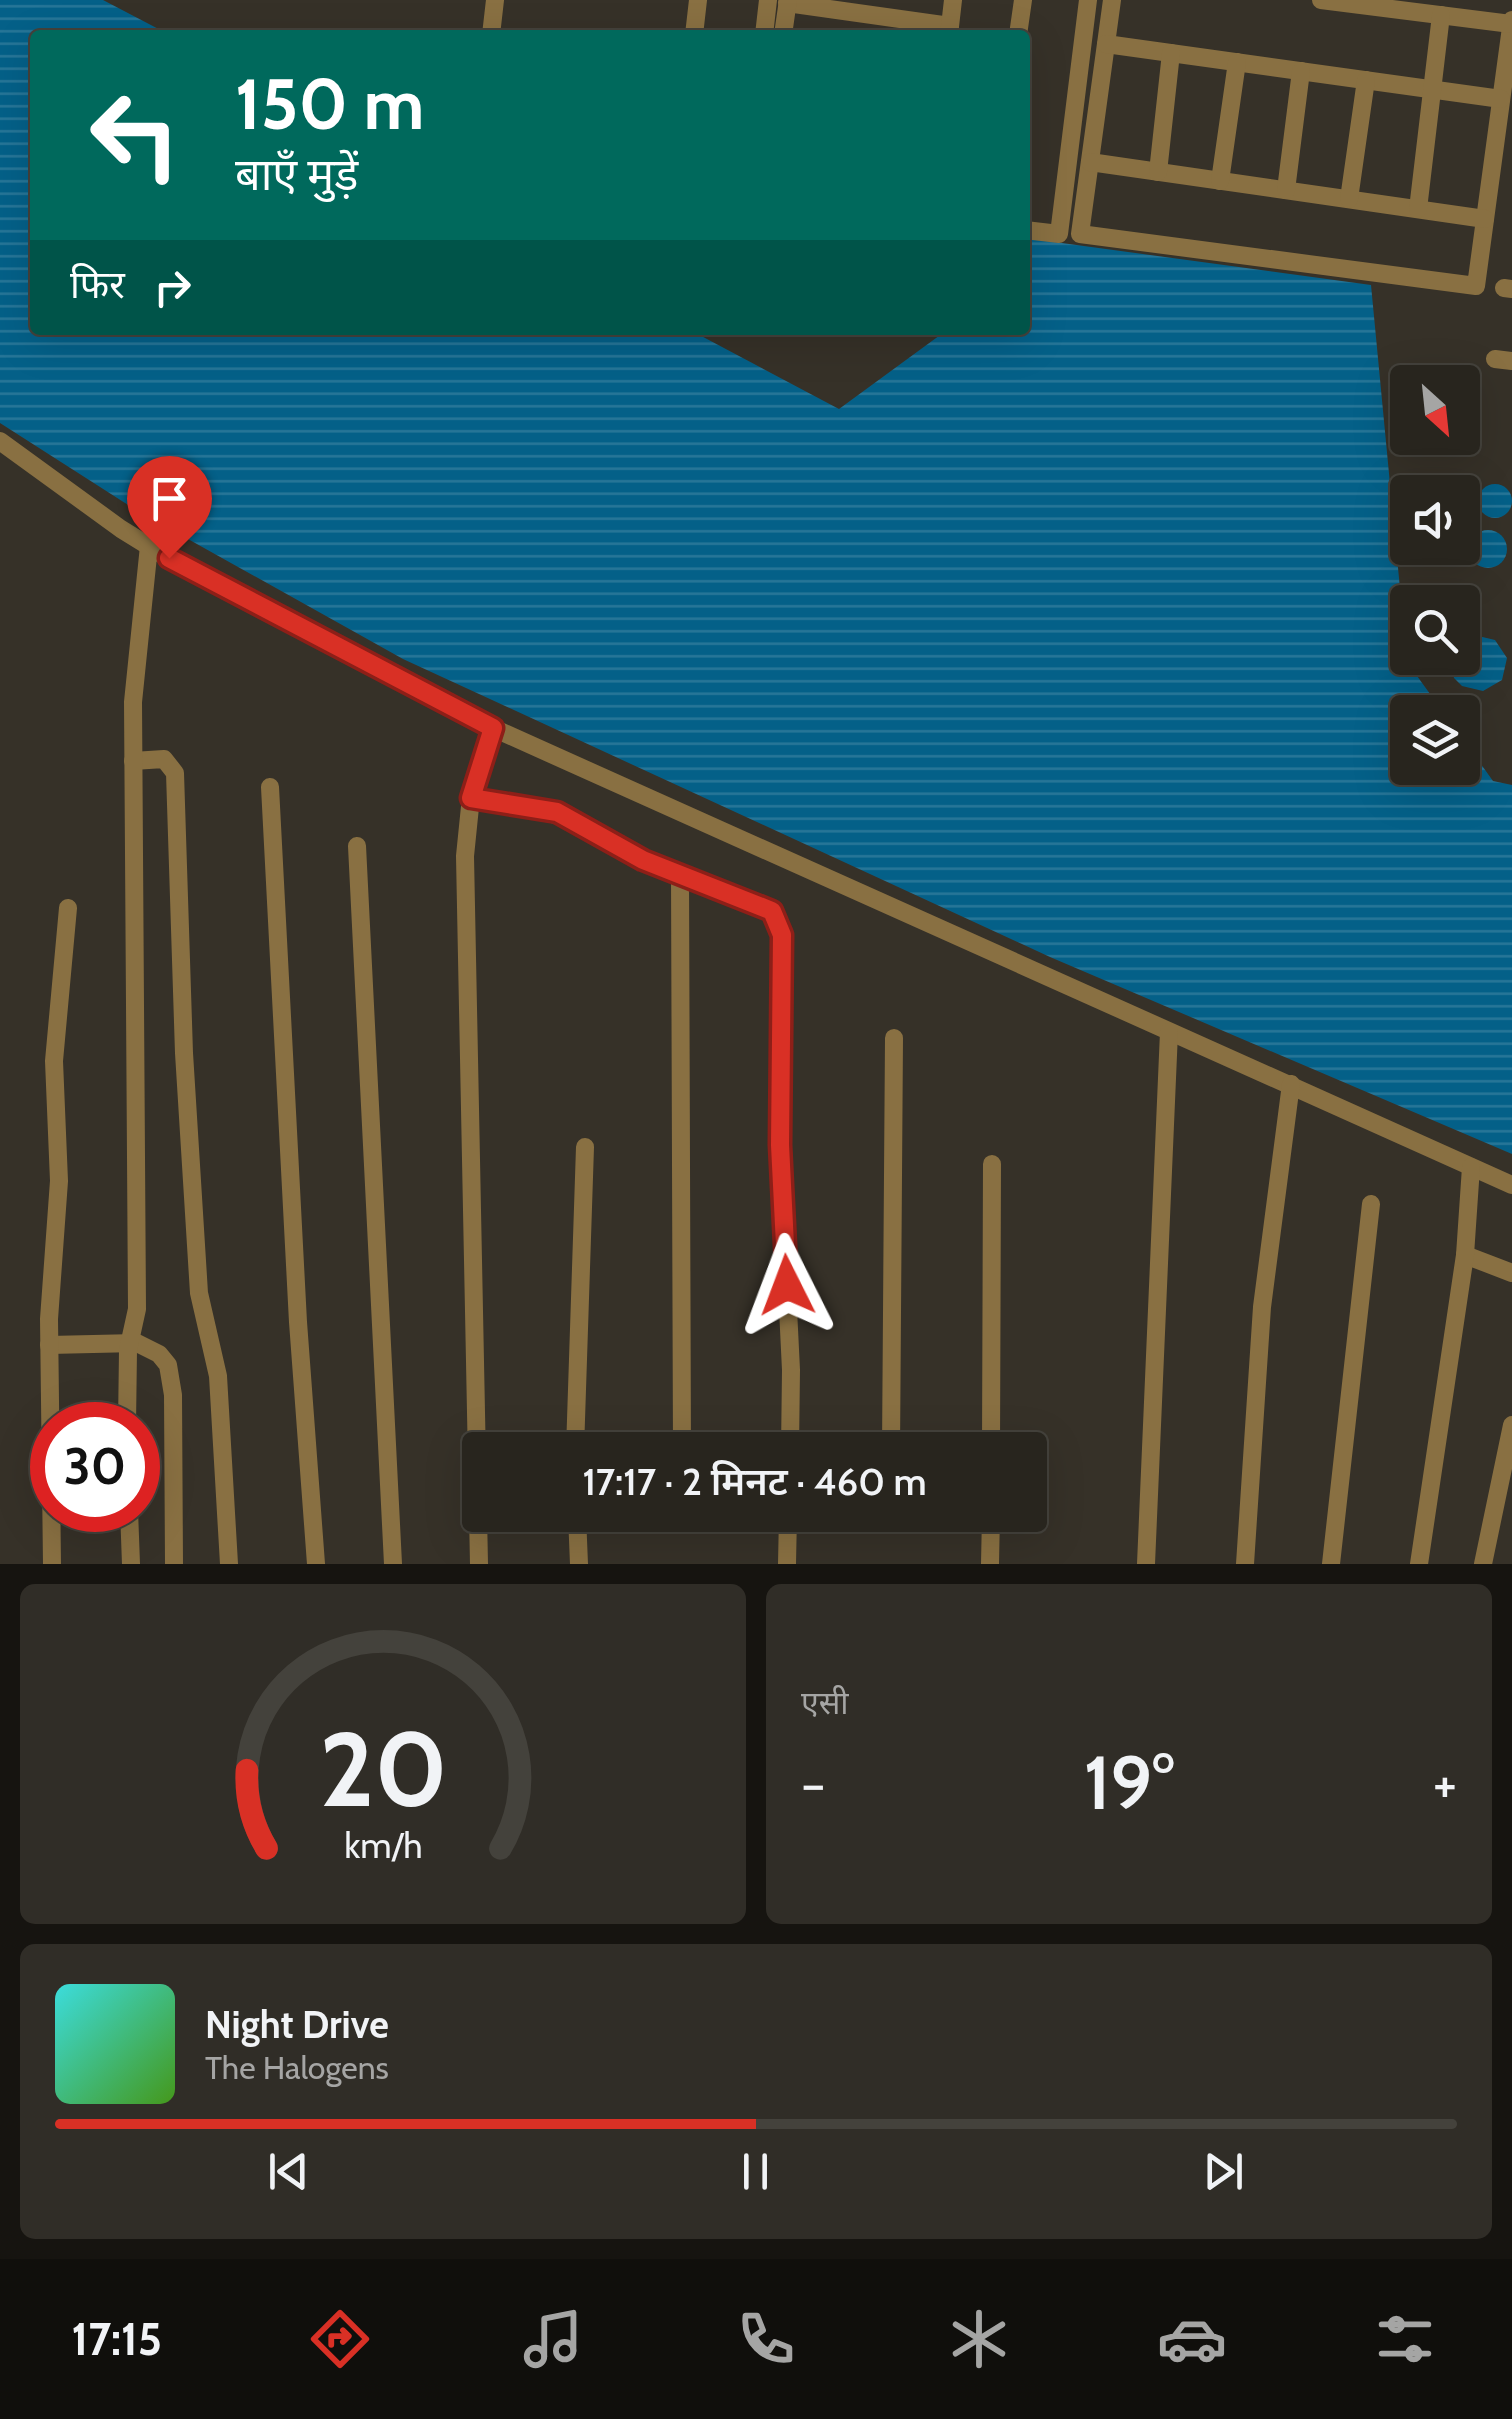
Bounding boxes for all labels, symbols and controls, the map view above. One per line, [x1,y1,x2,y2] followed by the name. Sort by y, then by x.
[235,61,424,147] text: 150 m
[70,70,200,200] icon: left
[235,147,358,201] text: बाएँ मुड़ें
[145,260,200,315] icon: right
[70,261,125,308] text: फिर
[1390,365,1480,455] north arrow
[1390,365,1480,785] map controls
[127,456,212,559] pin
[142,471,197,526] icon: arrive
[1390,475,1480,565] button: sound
[1390,585,1480,675] button: search
[1390,695,1480,785] button: layers
[735,1233,839,1337] position arrow
[30,1402,160,1532] speed limit sign: 30
[582,1458,927,1505] text: 17:17 · 2 मिनट · 460 m
[801,1683,849,1722] text: एसी
[319,1706,447,1832] text: 20
[1084,1737,1174,1828] text: 19°
[801,1750,825,1817] text: −
[1433,1750,1457,1817] text: +
[344,1824,422,1867] text: km/h
[205,2001,389,2048] text: Night Drive
[205,2048,389,2087] text: The Halogens
[261,2144,316,2199] icon: previous
[728,2144,783,2199] icon: pause
[1196,2144,1251,2199] icon: next
[305,2304,375,2374] icon: directions
[518,2304,588,2374] icon: music
[731,2304,801,2374] icon: phone
[944,2304,1014,2374] icon: climate
[1157,2304,1227,2374] icon: car
[1370,2304,1440,2374] icon: filters
[72,2312,162,2366] text: 17:15

